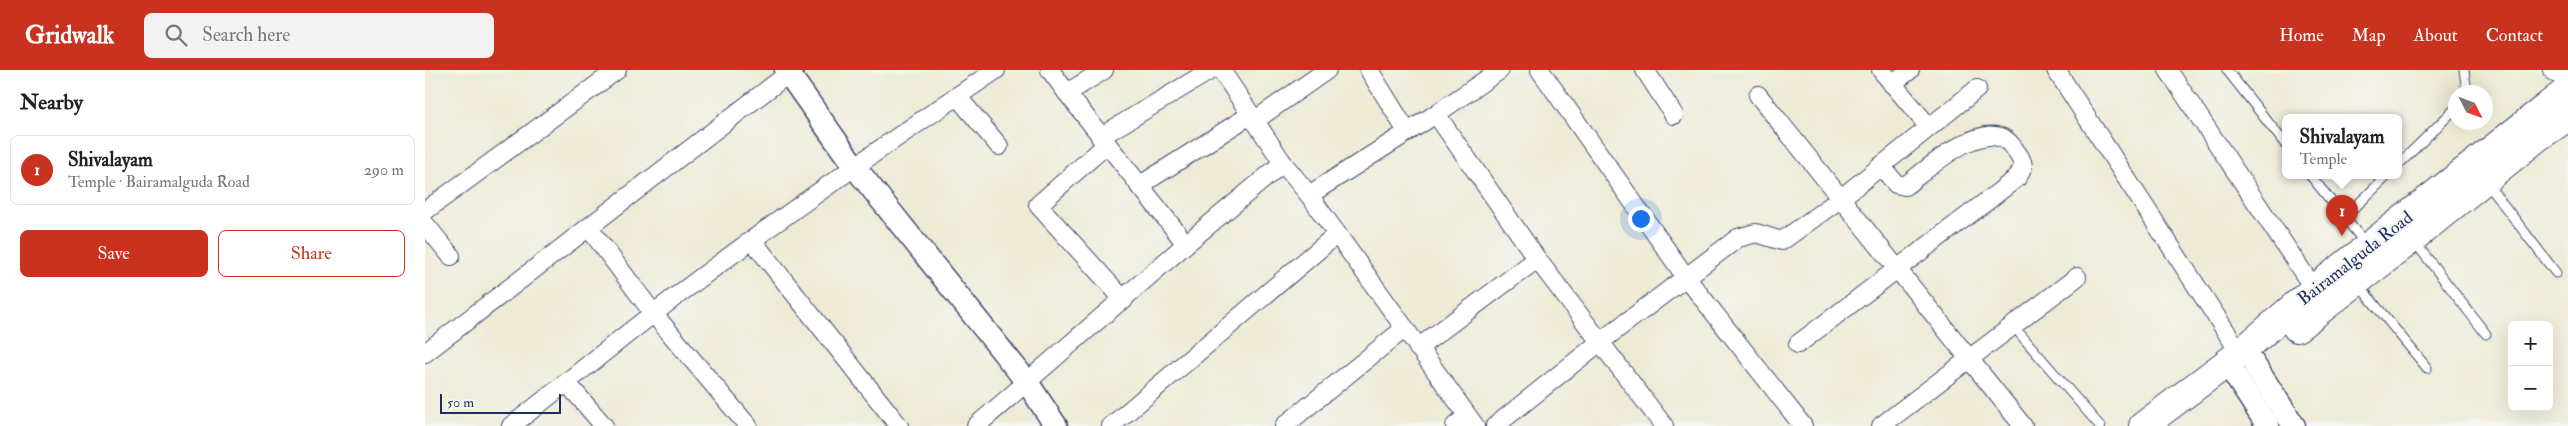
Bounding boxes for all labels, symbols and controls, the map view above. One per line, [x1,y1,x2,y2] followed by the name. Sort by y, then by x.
[144,13,494,58] search box
[25,20,114,51] text: Gridwalk
[162,21,190,49] icon: search
[202,23,290,47] text: Search here
[2279,24,2324,47] text: Home
[2352,24,2386,47] text: Map
[2414,24,2458,47] text: About
[2486,24,2543,47] text: Contact
[2448,85,2493,130] north arrow
[20,89,83,116] text: Nearby
[2282,114,2402,179] popup
[2300,125,2384,149] text: Shivalayam
[68,148,153,172] text: Shivalayam
[2300,149,2347,169] text: Temple
[34,160,40,180] text: 1
[364,160,404,180] text: 290 m
[68,172,250,192] text: Temple · Bairamalguda Road
[2326,195,2358,236] pin: 1
[1628,206,1654,232] your location
[2293,206,2418,311] street label: Bairamalguda Road
[20,230,208,277] button: Save
[218,230,405,277] button: Share
[2508,321,2553,411] map controls
[2508,321,2553,366] button: +
[2508,366,2553,411] button: −
[440,391,561,414] scale bar
[447,394,474,411] text: 50 m

